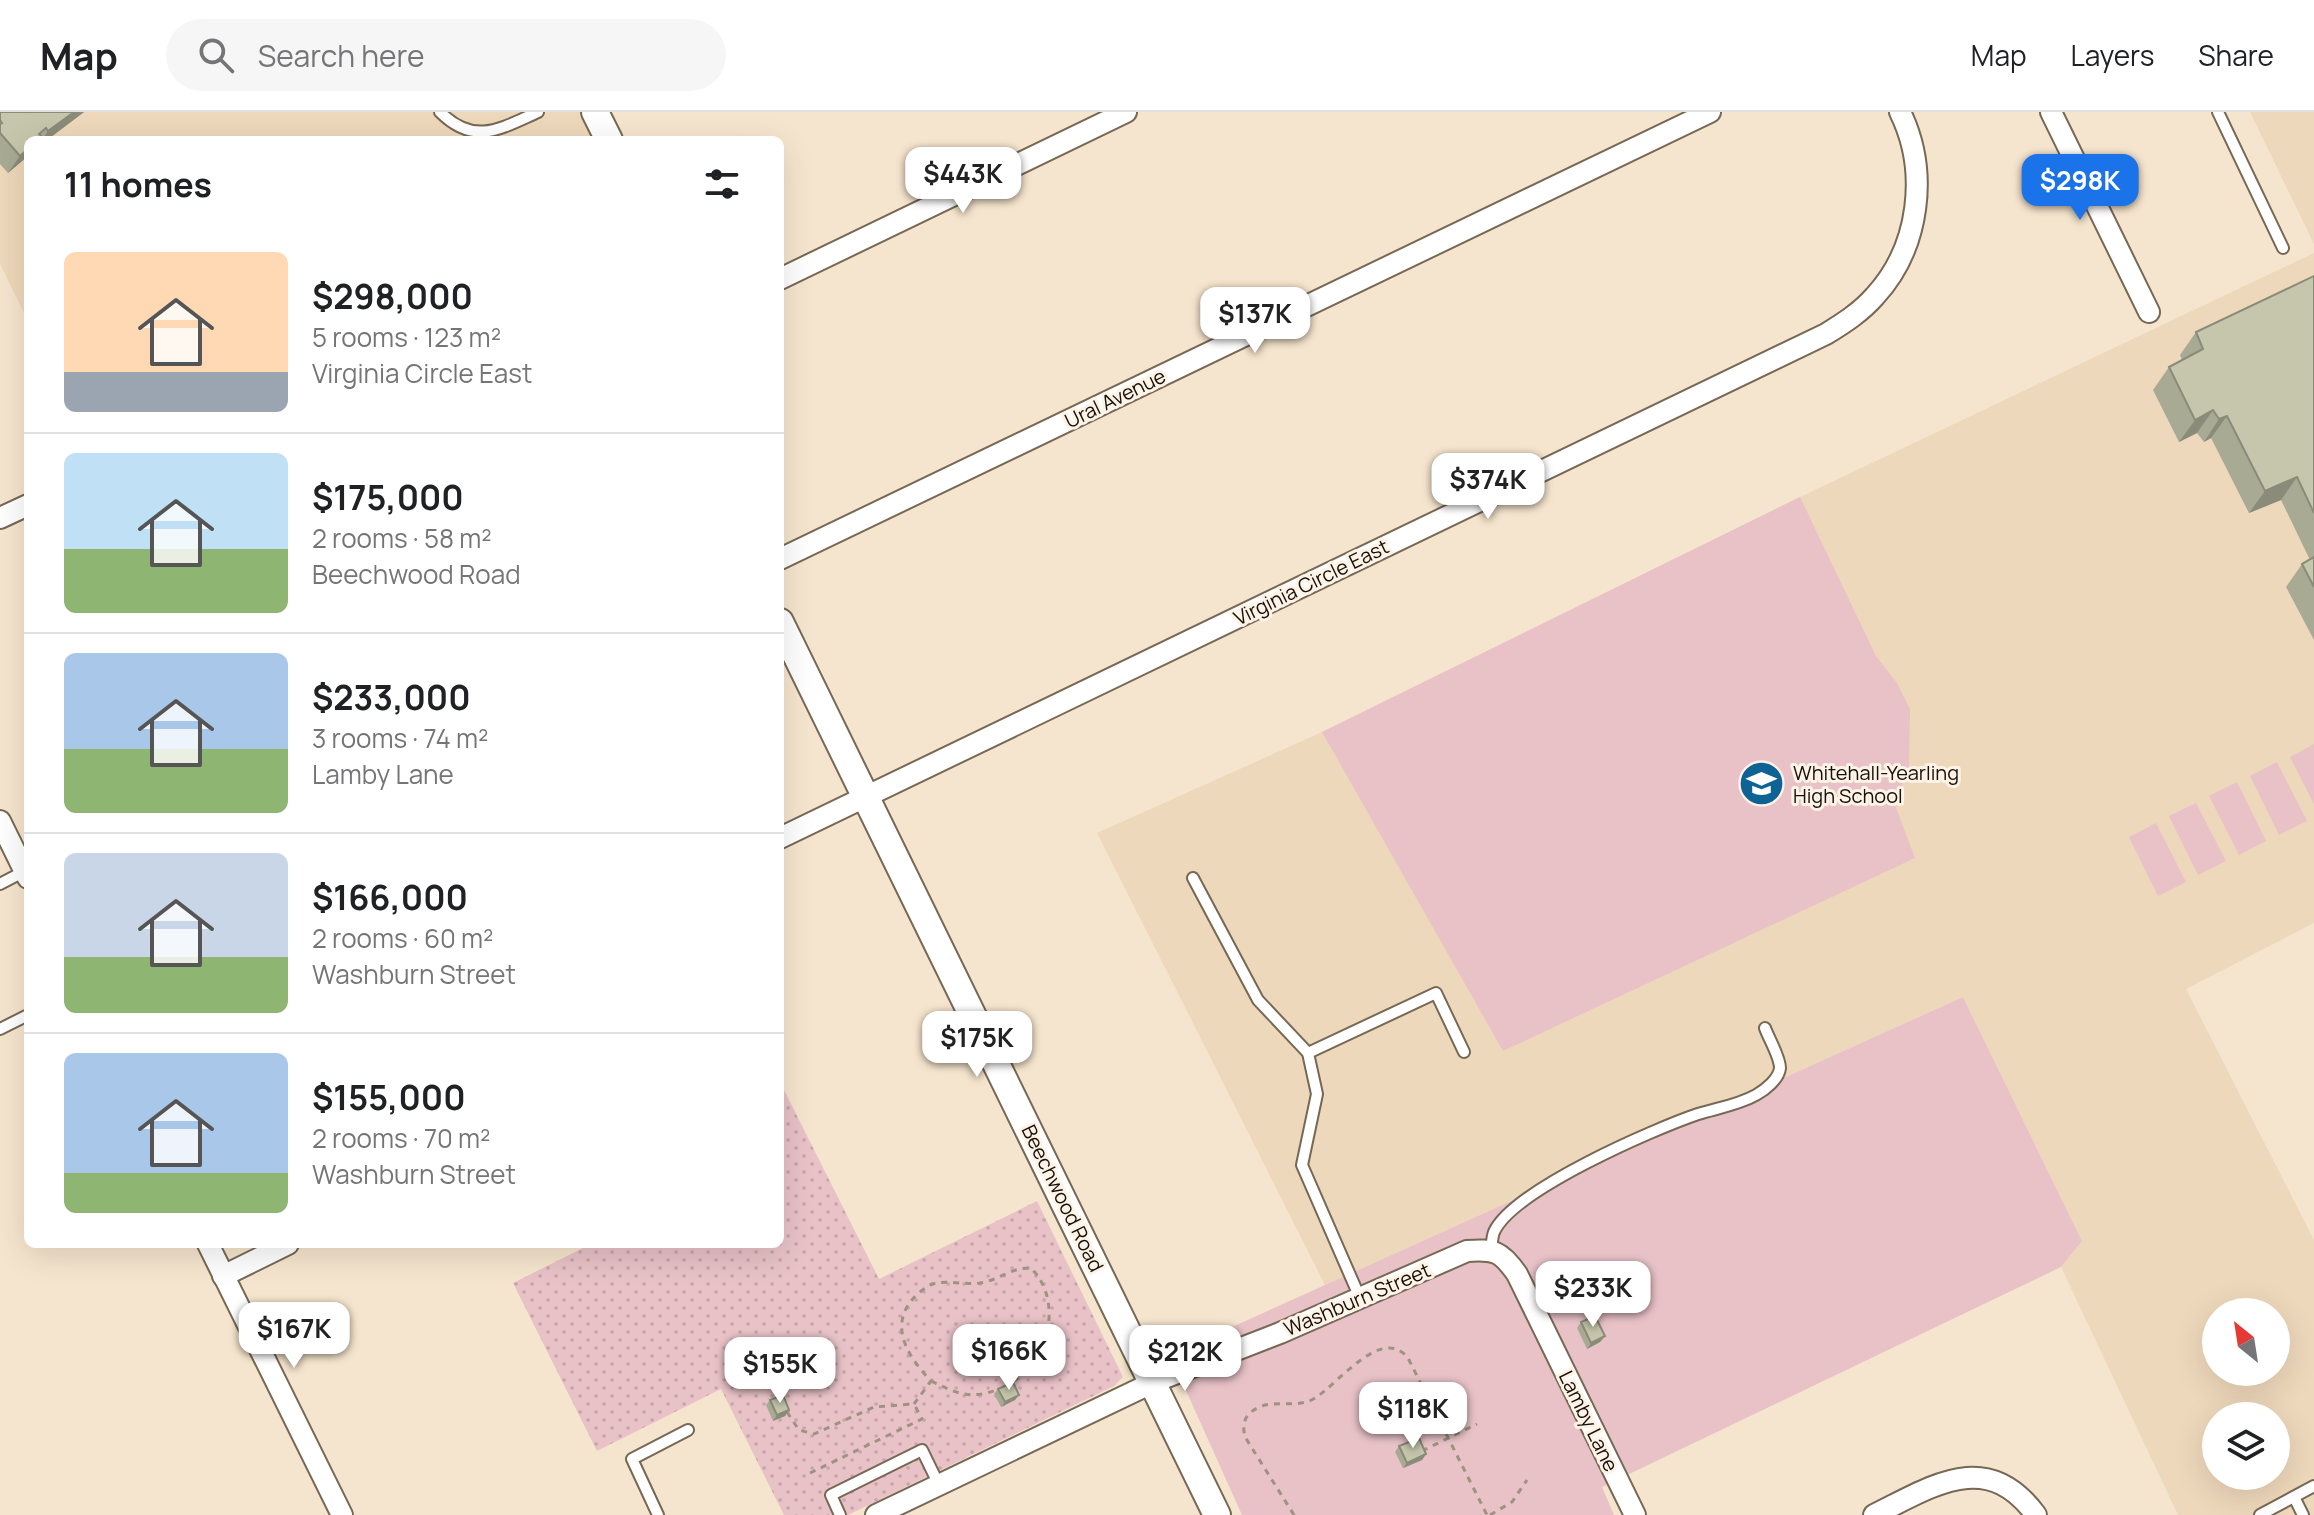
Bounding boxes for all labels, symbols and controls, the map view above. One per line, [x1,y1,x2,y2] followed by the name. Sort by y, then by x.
[166,19,726,91] search box
[40,29,118,81] text: Map
[194,33,238,77] icon: search
[258,35,425,76] text: Search here
[1971,36,2027,74] text: Map
[2071,36,2154,74] text: Layers
[2198,36,2274,74] text: Share
[907,147,1019,215] pin: $443K
[2024,154,2136,222] pin: $298K
[923,155,1003,191] text: $443K
[64,161,212,207] text: 11 homes
[700,162,744,206] icon: filters
[2040,162,2120,198] text: $298K
[312,273,473,319] text: $298,000
[128,284,224,380] icon: home
[1199,287,1311,355] pin: $137K
[1218,295,1292,331] text: $137K
[312,319,501,355] text: 5 rooms · 123 m²
[312,355,532,391] text: Virginia Circle East
[1060,362,1170,434] street label: Ural Avenue
[1432,453,1544,521] pin: $374K
[1450,461,1526,497] text: $374K
[312,474,464,520] text: $175,000
[128,485,224,581] icon: home
[312,520,492,556] text: 2 rooms · 58 m²
[1229,533,1393,631] street label: Virginia Circle East
[312,556,521,592] text: Beechwood Road
[312,674,471,720] text: $233,000
[128,685,224,781] icon: home
[312,720,488,756] text: 3 rooms · 74 m²
[312,756,454,792] text: Lamby Lane
[1738,759,1786,807] school or university icon: Whitehall-Yearling High School
[1793,759,1959,809] place label: Whitehall-Yearling High School
[312,874,468,920] text: $166,000
[128,885,224,981] icon: home
[312,920,494,956] text: 2 rooms · 60 m²
[312,956,516,992] text: Washburn Street
[921,1011,1033,1079] pin: $175K
[940,1019,1014,1055] text: $175K
[312,1074,466,1120] text: $155,000
[128,1085,224,1181] icon: home
[312,1120,490,1156] text: 2 rooms · 70 m²
[1016,1120,1110,1276] street label: Beechwood Road
[312,1156,516,1192] text: Washburn Street
[1280,1256,1434,1342] street label: Washburn Street
[1537,1261,1649,1329] pin: $233K
[1554,1269,1632,1305] text: $233K
[2202,1298,2290,1386] north arrow
[2202,1298,2290,1490] map controls
[238,1302,350,1370] pin: $167K
[257,1310,331,1346] text: $167K
[953,1324,1065,1392] pin: $166K
[1129,1325,1241,1393] pin: $212K
[971,1332,1047,1368] text: $166K
[1147,1333,1223,1369] text: $212K
[724,1337,836,1405] pin: $155K
[742,1345,818,1381] text: $155K
[1553,1366,1625,1476] street label: Lamby Lane
[1357,1382,1469,1450] pin: $118K
[1377,1390,1449,1426] text: $118K
[2202,1402,2290,1490] button: layers

